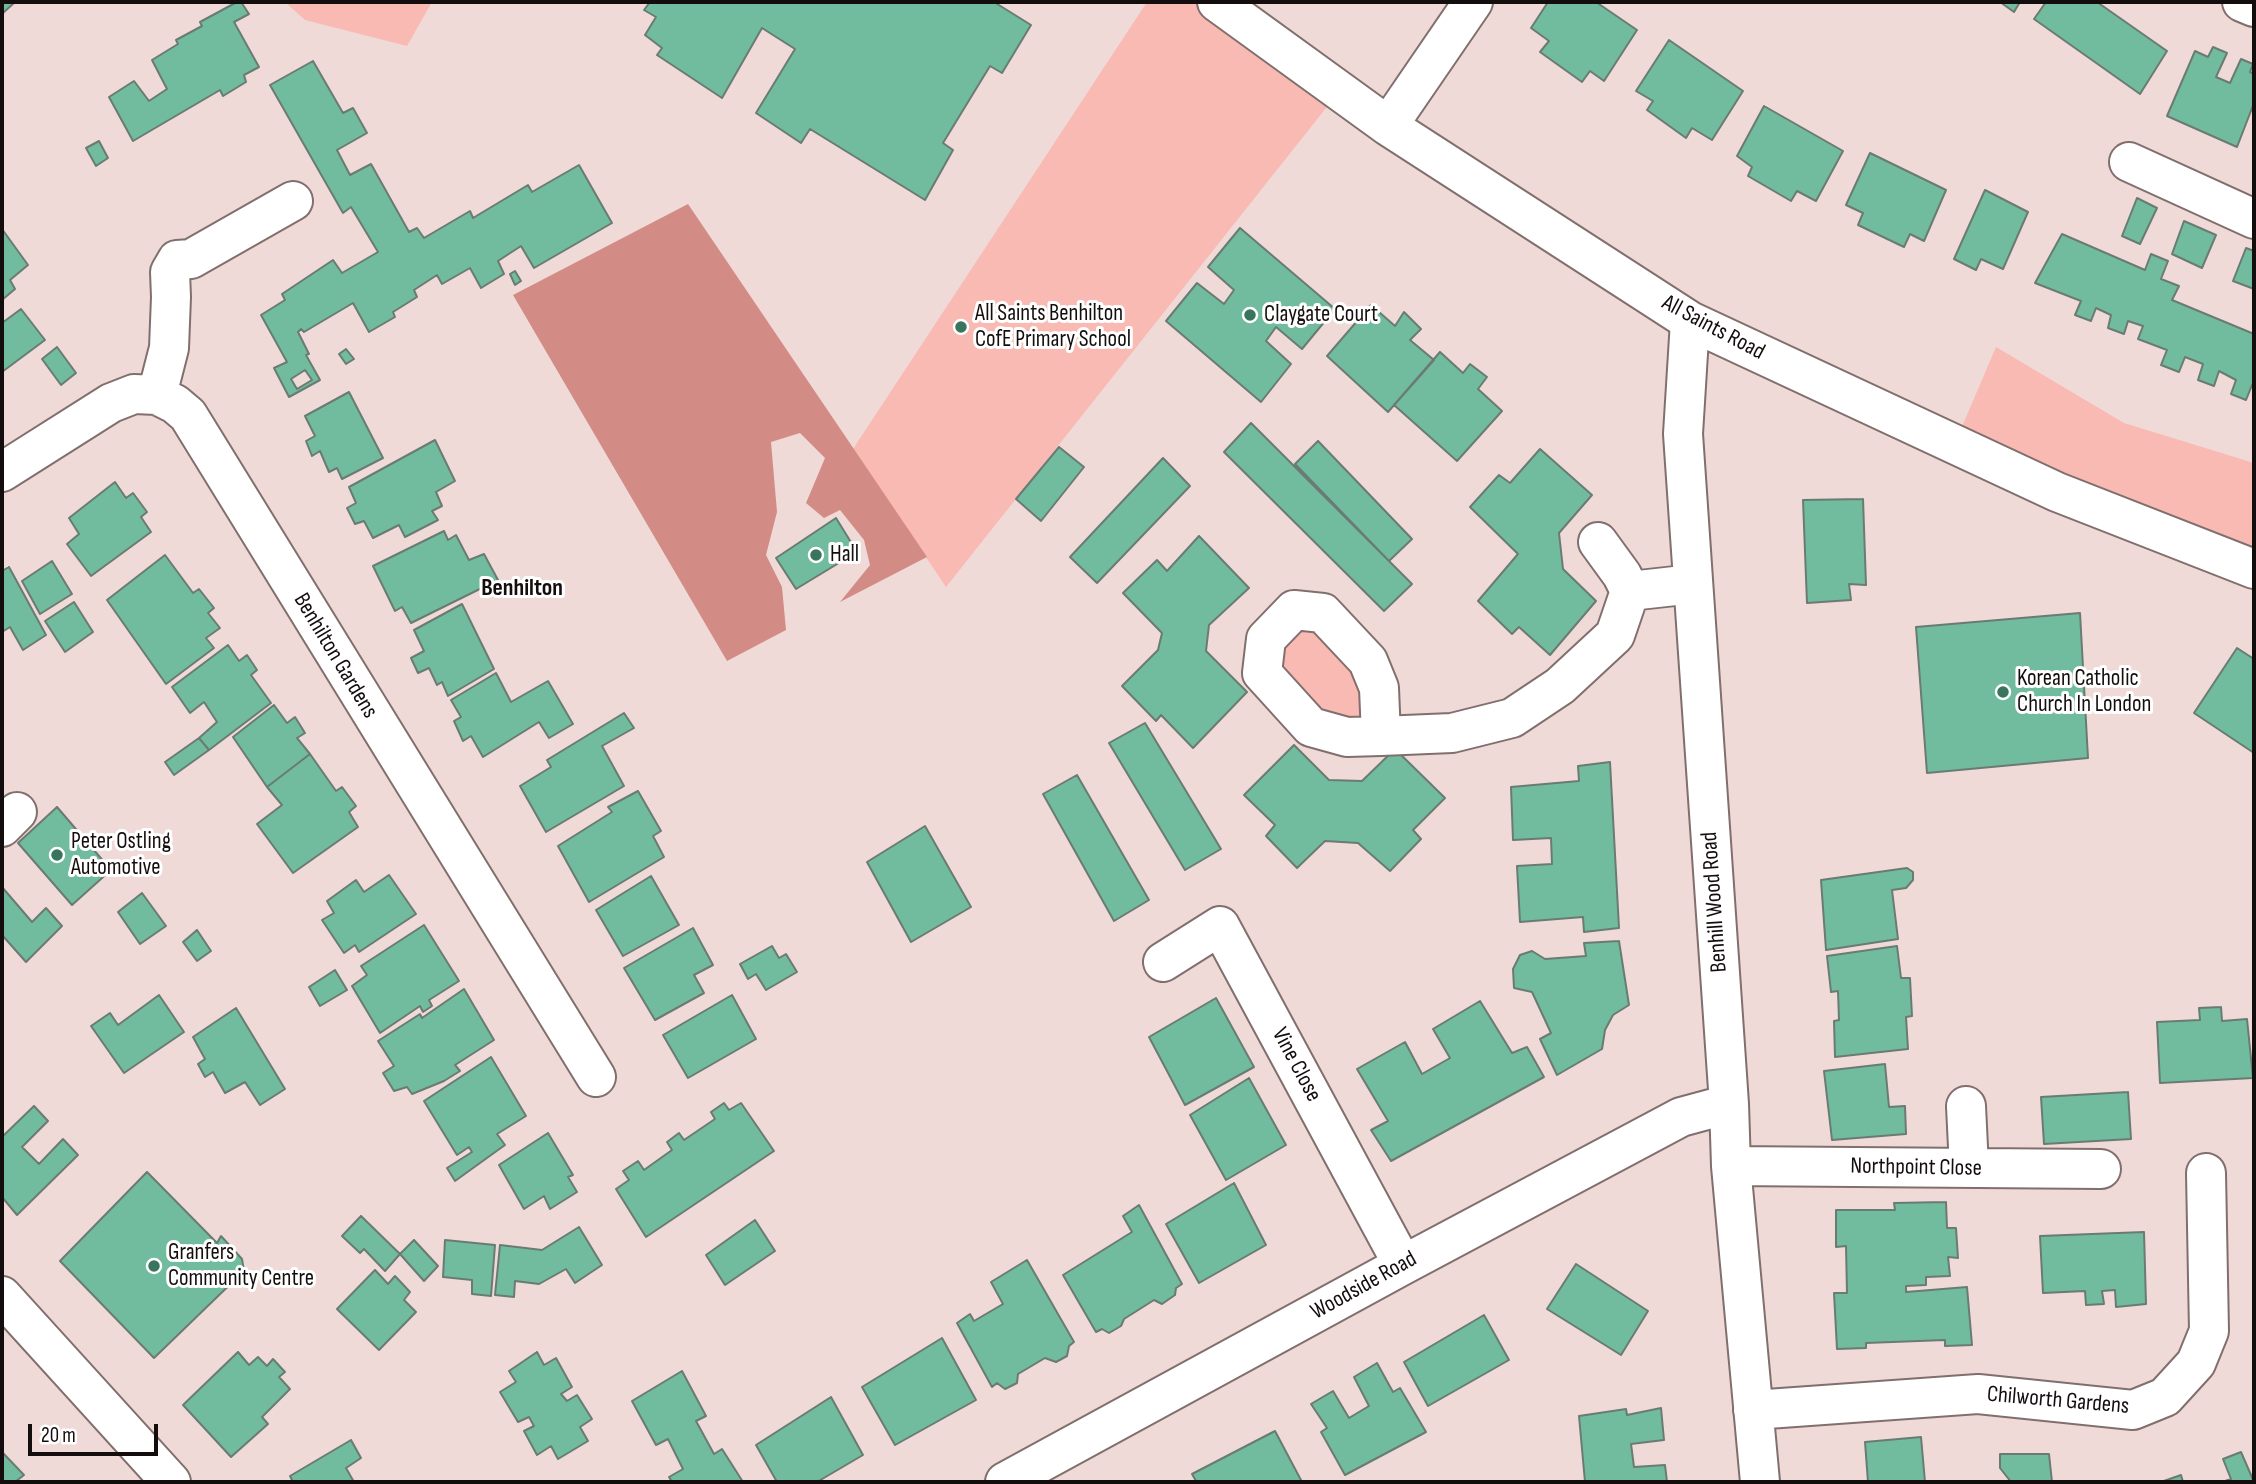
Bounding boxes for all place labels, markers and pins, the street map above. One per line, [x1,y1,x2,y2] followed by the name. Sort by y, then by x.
[975,300,1131,354] place label: All Saints Benhilton CofE Primary School
[1264,301,1378,329] place label: Claygate Court
[1242,307,1258,323] marker: Claygate Court
[953,319,969,335] marker: All Saints Benhilton CofE Primary School
[830,541,859,569] place label: Hall
[808,547,824,563] marker: Hall
[2017,665,2151,719] place label: Korean Catholic Church In London
[1995,684,2011,700] marker: Korean Catholic Church In London
[71,828,171,882] place label: Peter Ostling Automotive
[49,847,65,863] marker: Peter Ostling Automotive
[168,1239,314,1293] place label: Granfers Community Centre
[146,1258,162,1274] marker: Granfers Community Centre

